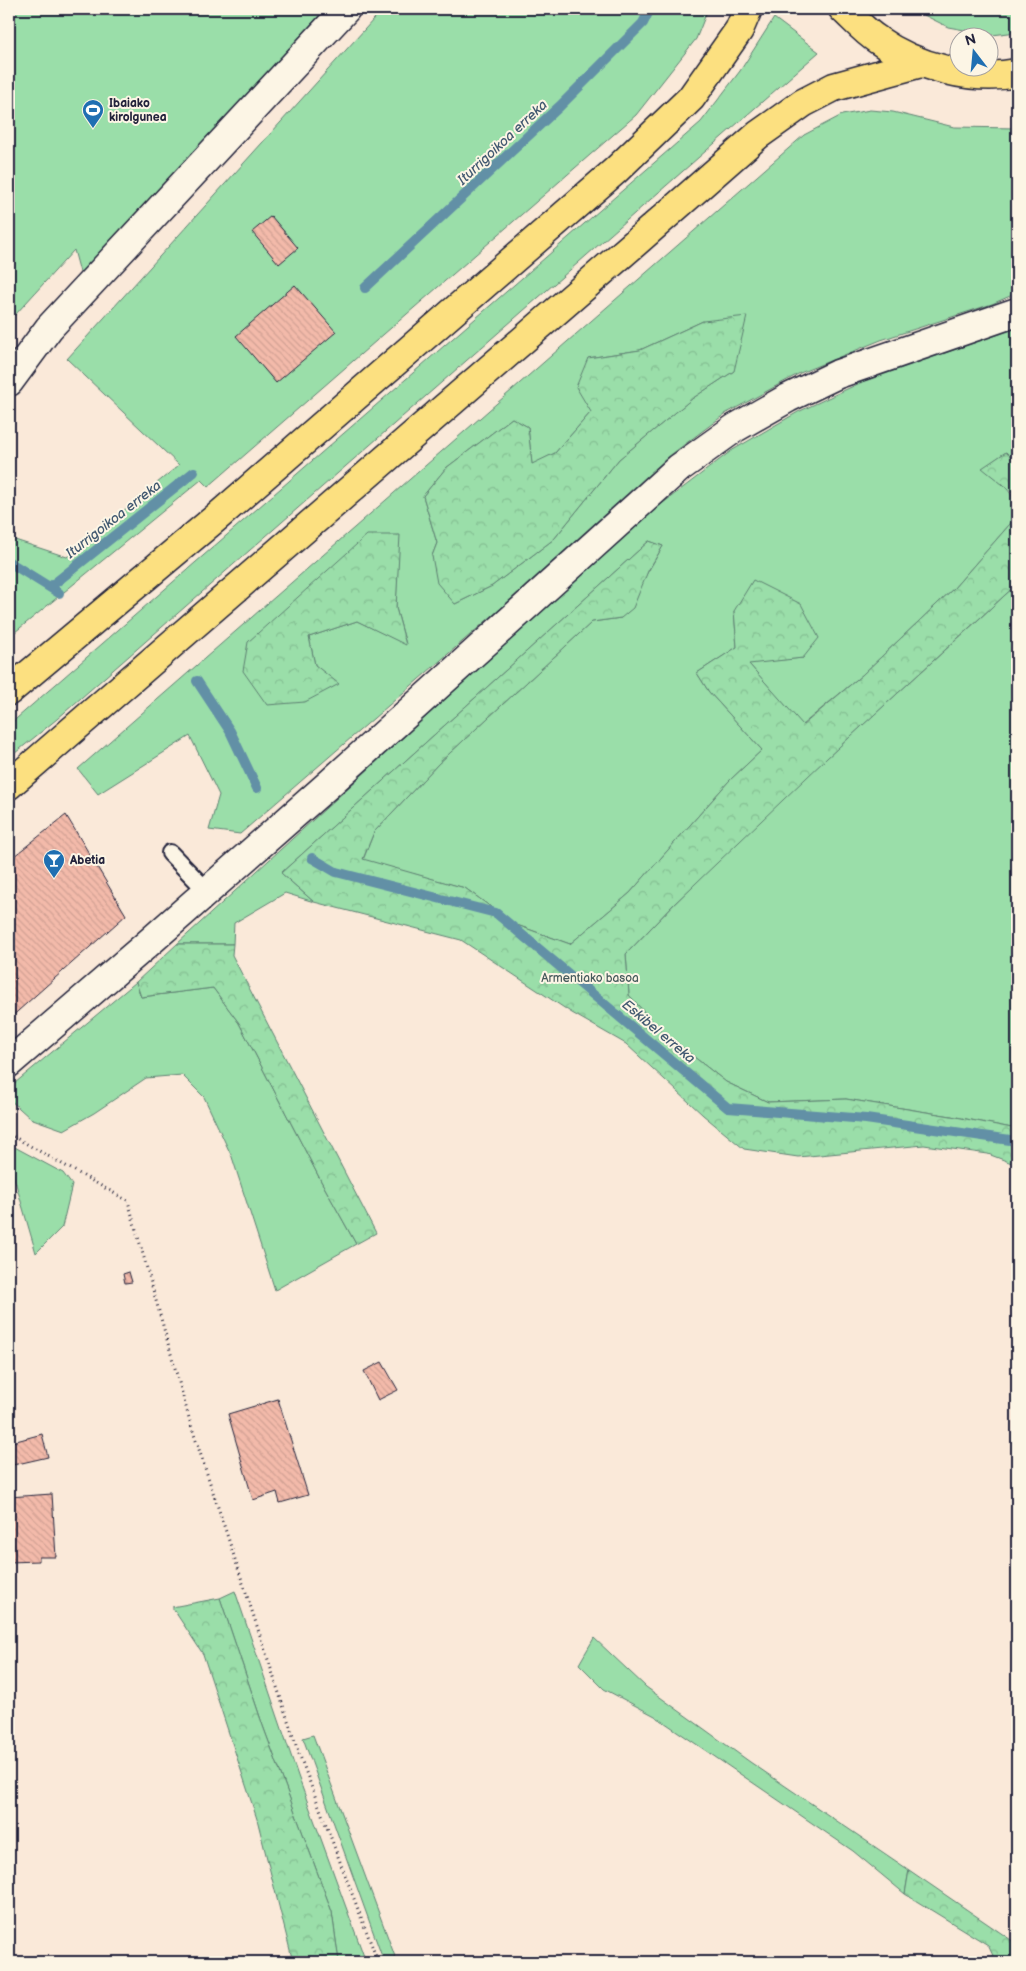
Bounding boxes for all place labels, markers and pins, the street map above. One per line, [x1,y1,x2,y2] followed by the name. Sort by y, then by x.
[109,96,167,125] place label: Ibaiako kirolgunea
[81,98,105,129] sports icon: Ibaiako kirolgunea
[42,848,66,879] bar icon: Abetia
[69,853,105,868] place label: Abetia

